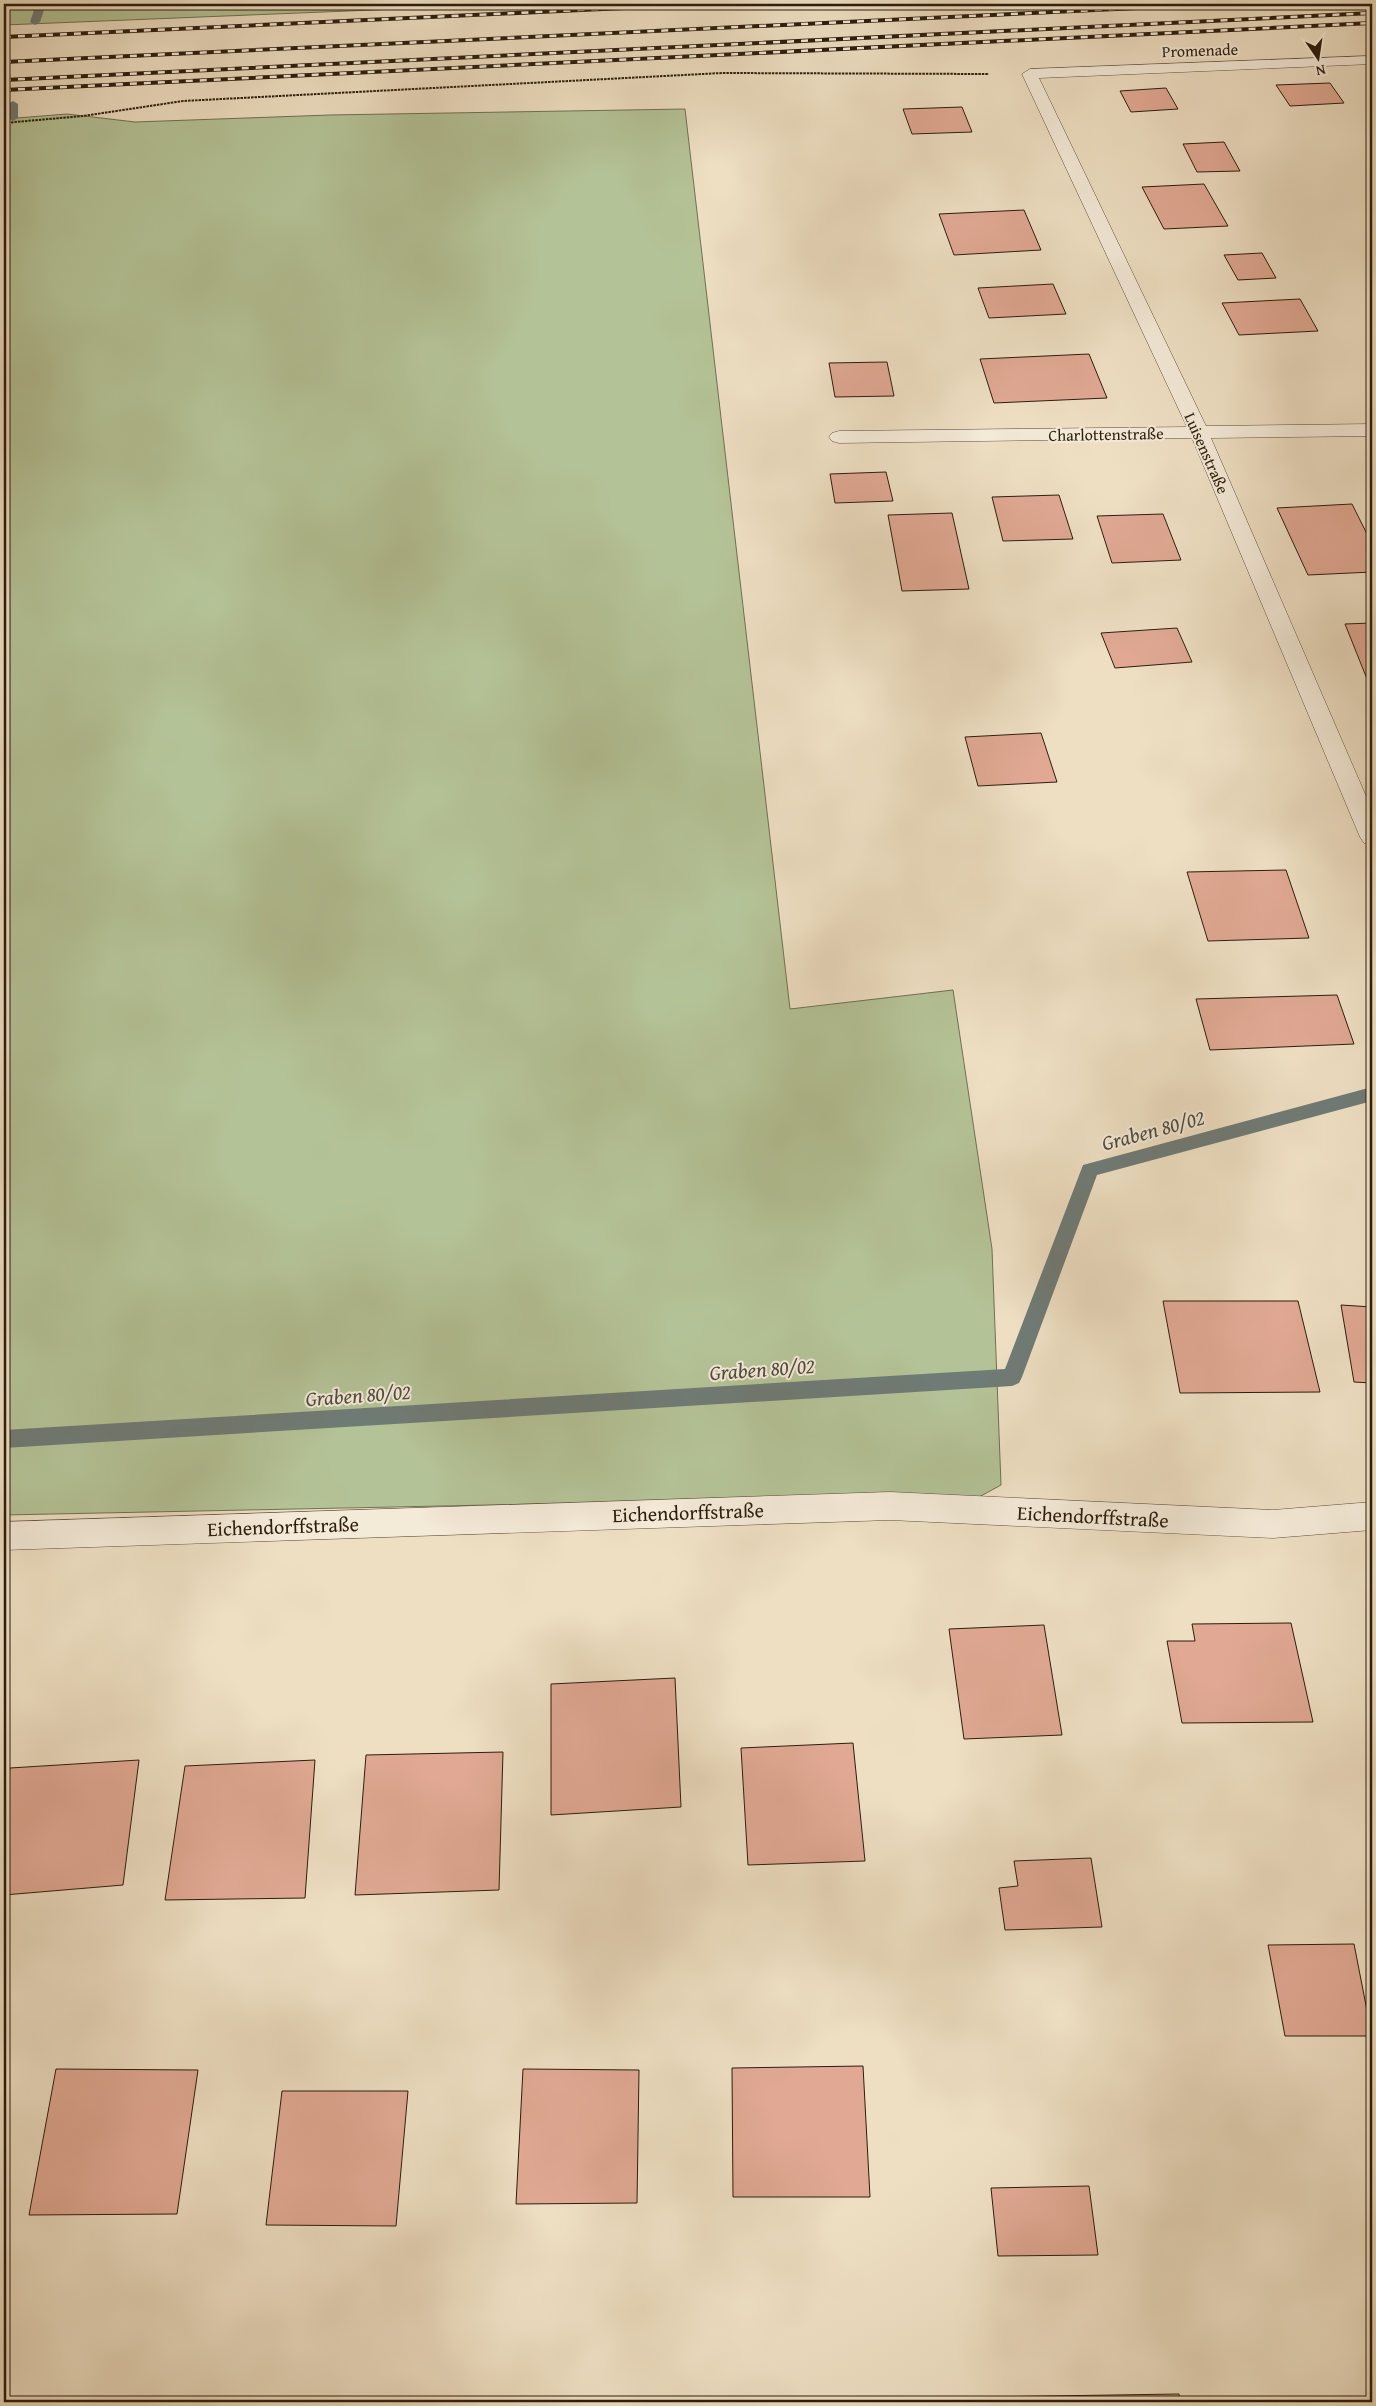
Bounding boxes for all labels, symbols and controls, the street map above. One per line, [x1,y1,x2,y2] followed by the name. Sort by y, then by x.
[1294,32,1344,82] north arrow
[1161,37,1239,63] street label: Promenade
[1313,60,1328,82] text: N
[1178,409,1236,497] street label: Luisenstraße
[1048,421,1164,447] street label: Charlottenstraße
[1098,1101,1208,1159] water label: Graben 80/02
[708,1350,816,1388] water label: Graben 80/02
[304,1376,412,1414] water label: Graben 80/02
[612,1495,764,1529] street label: Eichendorffstraße
[1016,1498,1170,1534] street label: Eichendorffstraße
[207,1509,359,1543] street label: Eichendorffstraße

